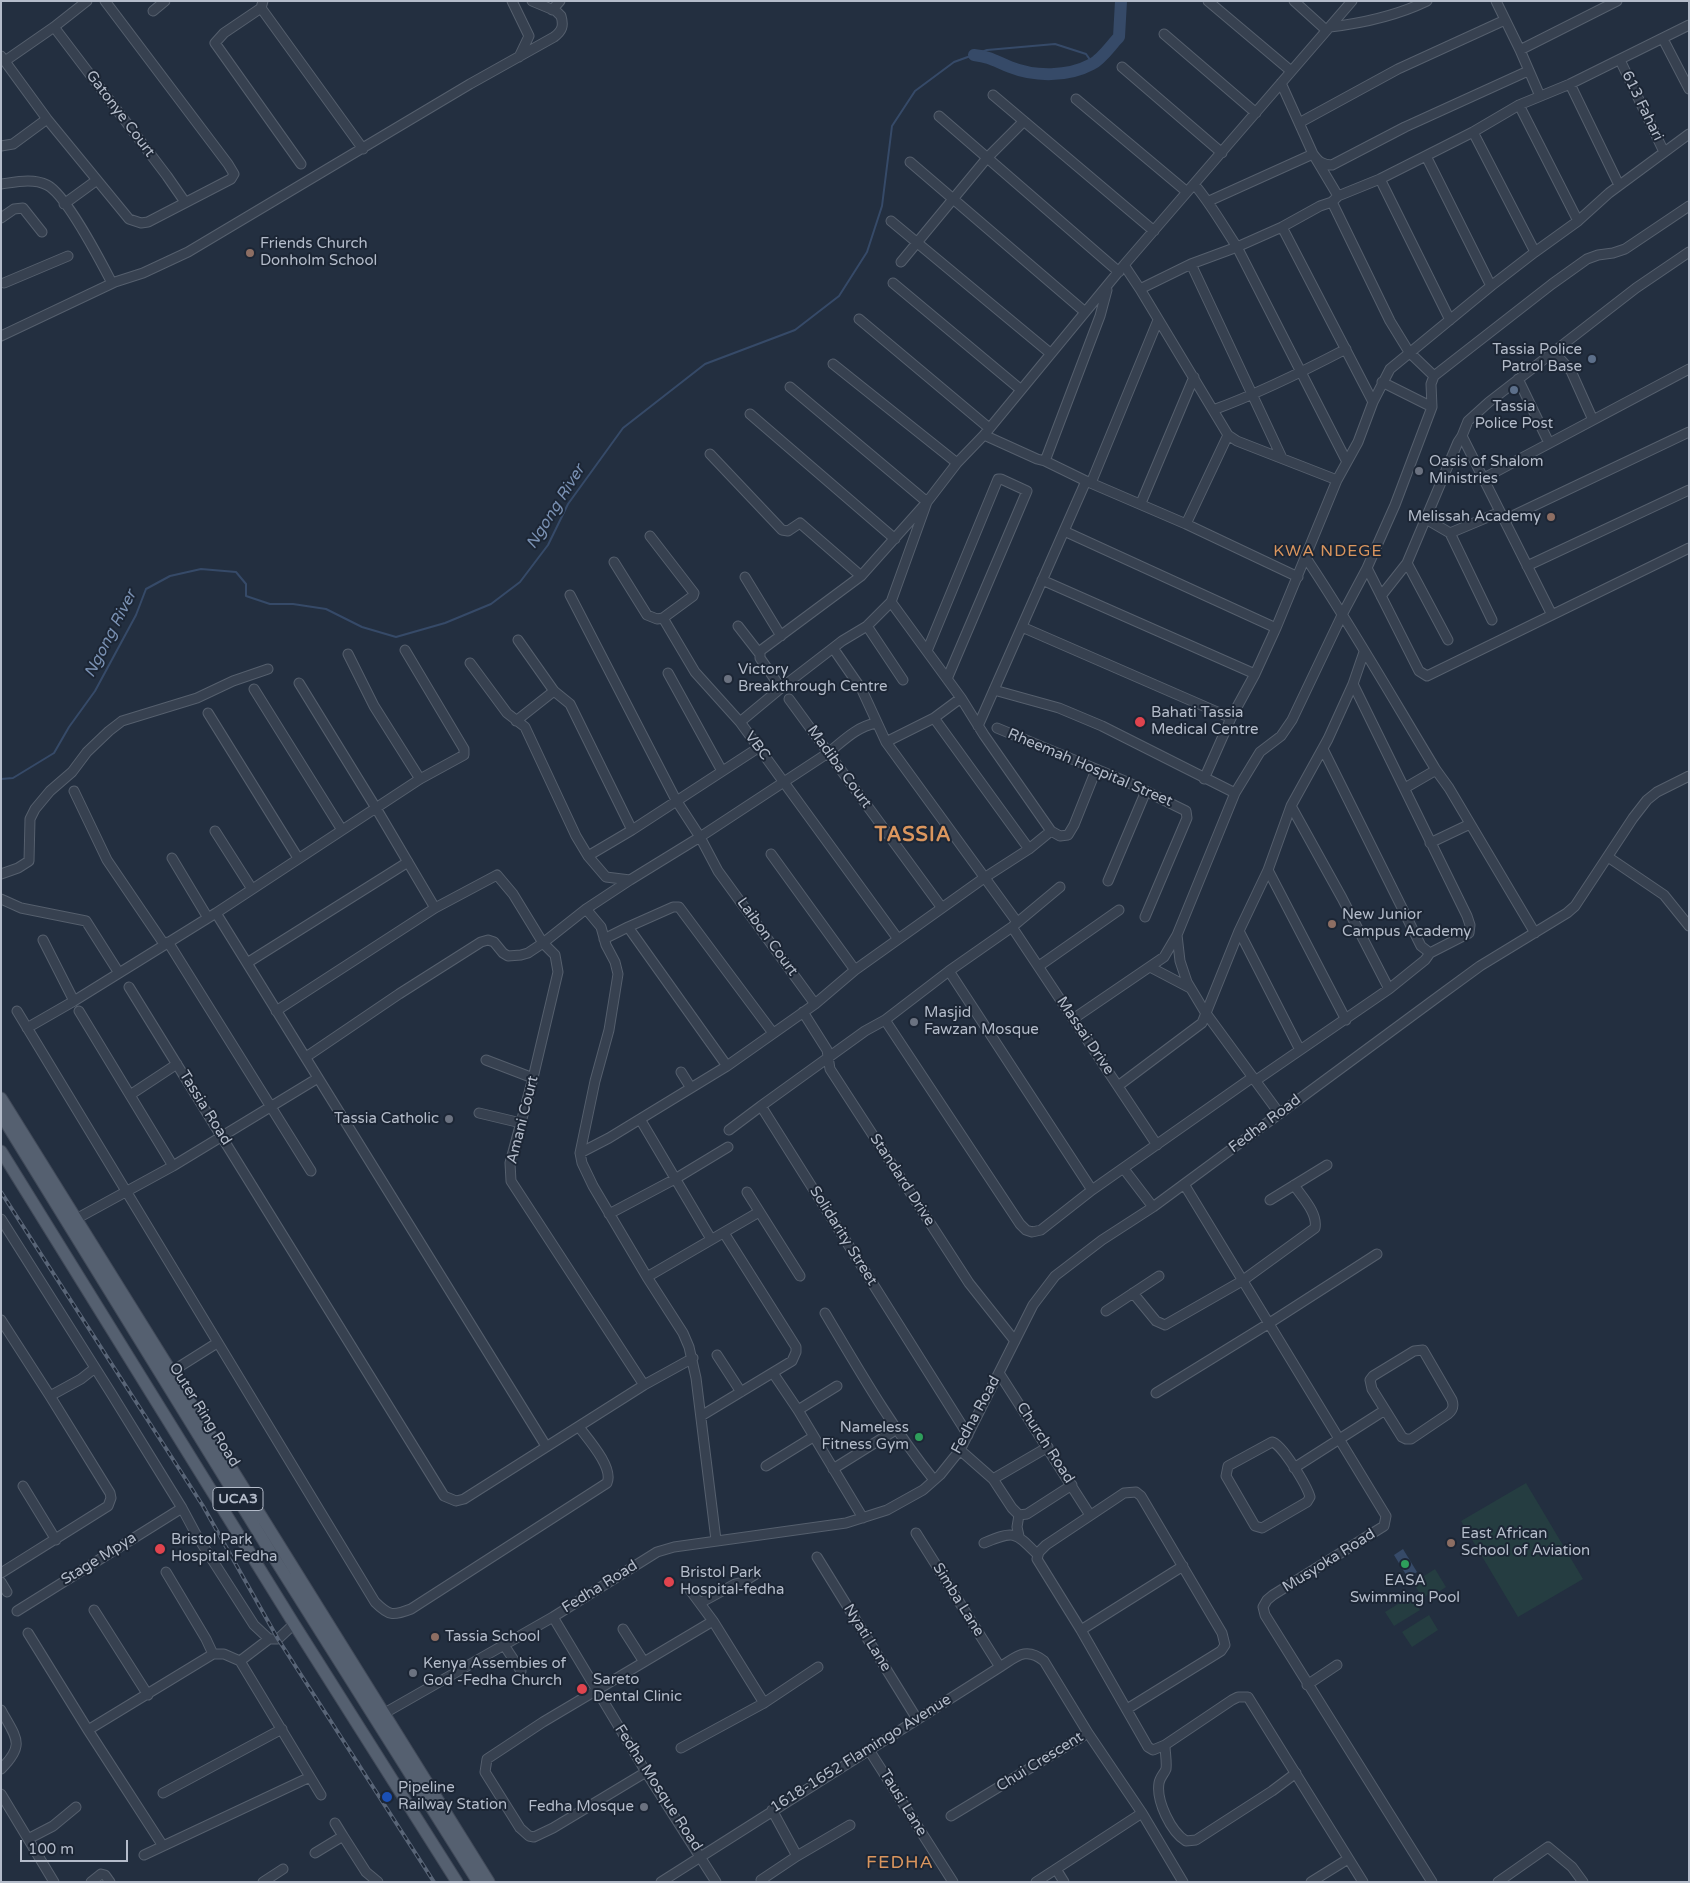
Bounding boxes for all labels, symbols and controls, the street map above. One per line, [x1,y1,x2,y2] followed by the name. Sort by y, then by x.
[82,67,158,161] street label: Gatonye Court
[1617,68,1667,144] street label: 613 Fahari
[260,235,377,270] place label: Friends Church Donholm School
[244,247,256,259] marker: Friends Church Donholm School
[1492,341,1582,376] place label: Tassia Police Patrol Base
[1586,353,1598,365] marker: Tassia Police Patrol Base
[1508,384,1520,396] marker: Tassia Police Post
[1475,398,1553,433] place label: Tassia Police Post
[1429,453,1543,488] place label: Oasis of Shalom Ministries
[523,461,589,553] water label: Ngong River
[1413,465,1425,477] marker: Oasis of Shalom Ministries
[1408,508,1541,526] place label: Melissah Academy
[1545,511,1557,523] marker: Melissah Academy
[1272,542,1384,562] district label: KWA NDEGE
[81,587,141,681] water label: Ngong River
[738,661,887,696] place label: Victory Breakthrough Centre
[722,673,734,685] marker: Victory Breakthrough Centre
[1151,704,1258,739] place label: Bahati Tassia Medical Centre
[1133,715,1147,729] marker: Bahati Tassia Medical Centre
[803,722,875,812] street label: Madiba Court
[1005,725,1175,811] street label: Rheemah Hospital Street
[740,728,774,764] street label: VBC
[874,824,952,848] district label: TASSIA
[733,894,801,980] street label: Laibon Court
[1342,906,1471,941] place label: New Junior Campus Academy
[1326,918,1338,930] marker: New Junior Campus Academy
[1052,994,1118,1078] street label: Massai Drive
[924,1004,1039,1039] place label: Masjid Fawzan Mosque
[908,1016,920,1028] marker: Masjid Fawzan Mosque
[175,1067,235,1149] street label: Tassia Road
[503,1074,543,1166] street label: Amani Court
[1225,1091,1305,1157] street label: Fedha Road
[334,1110,439,1128] place label: Tassia Catholic
[443,1113,455,1125] marker: Tassia Catholic
[866,1131,938,1229] street label: Standard Drive
[805,1183,881,1289] street label: Solidarity Street
[165,1360,243,1470] street label: Outer Ring Road
[948,1373,1004,1457] street label: Fedha Road
[1012,1399,1078,1487] street label: Church Road
[821,1419,909,1454] place label: Nameless Fitness Gym
[913,1431,925,1443] marker: Nameless Fitness Gym
[213,1488,263,1510] road number: UCA3
[1279,1525,1379,1597] street label: Musyoka Road
[1461,1525,1590,1560] place label: East African School of Aviation
[58,1529,140,1589] street label: Stage Mpya
[171,1531,277,1566] place label: Bristol Park Hospital Fedha
[1445,1537,1457,1549] marker: East African School of Aviation
[153,1542,167,1556] marker: Bristol Park Hospital Fedha
[559,1557,641,1617] street label: Fedha Road
[1399,1558,1411,1570] marker: EASA Swimming Pool
[928,1560,988,1640] street label: Simba Lane
[680,1564,784,1599] place label: Bristol Park Hospital-fedha
[1350,1572,1460,1607] place label: EASA Swimming Pool
[662,1575,676,1589] marker: Bristol Park Hospital-fedha
[839,1601,895,1675] street label: Nyati Lane
[445,1628,540,1646] place label: Tassia School
[429,1631,441,1643] marker: Tassia School
[423,1655,566,1690] place label: Kenya Assembies of God -Fedha Church
[407,1667,419,1679] marker: Kenya Assembies of God -Fedha Church
[593,1671,682,1706] place label: Sareto Dental Clinic
[575,1682,589,1696] marker: Sareto Dental Clinic
[767,1691,955,1817] street label: 1618-1652 Flamingo Avenue
[610,1721,706,1855] street label: Fedha Mosque Road
[993,1728,1087,1796] street label: Chui Crescent
[876,1766,930,1840] street label: Tausi Lane
[398,1779,507,1814] place label: Pipeline Railway Station
[380,1790,394,1804] marker: Pipeline Railway Station
[528,1798,634,1816] place label: Fedha Mosque
[638,1801,650,1813] marker: Fedha Mosque
[22,1830,130,1862] scale bar
[28,1840,74,1858] text: 100 m
[865,1852,935,1874] district label: FEDHA

